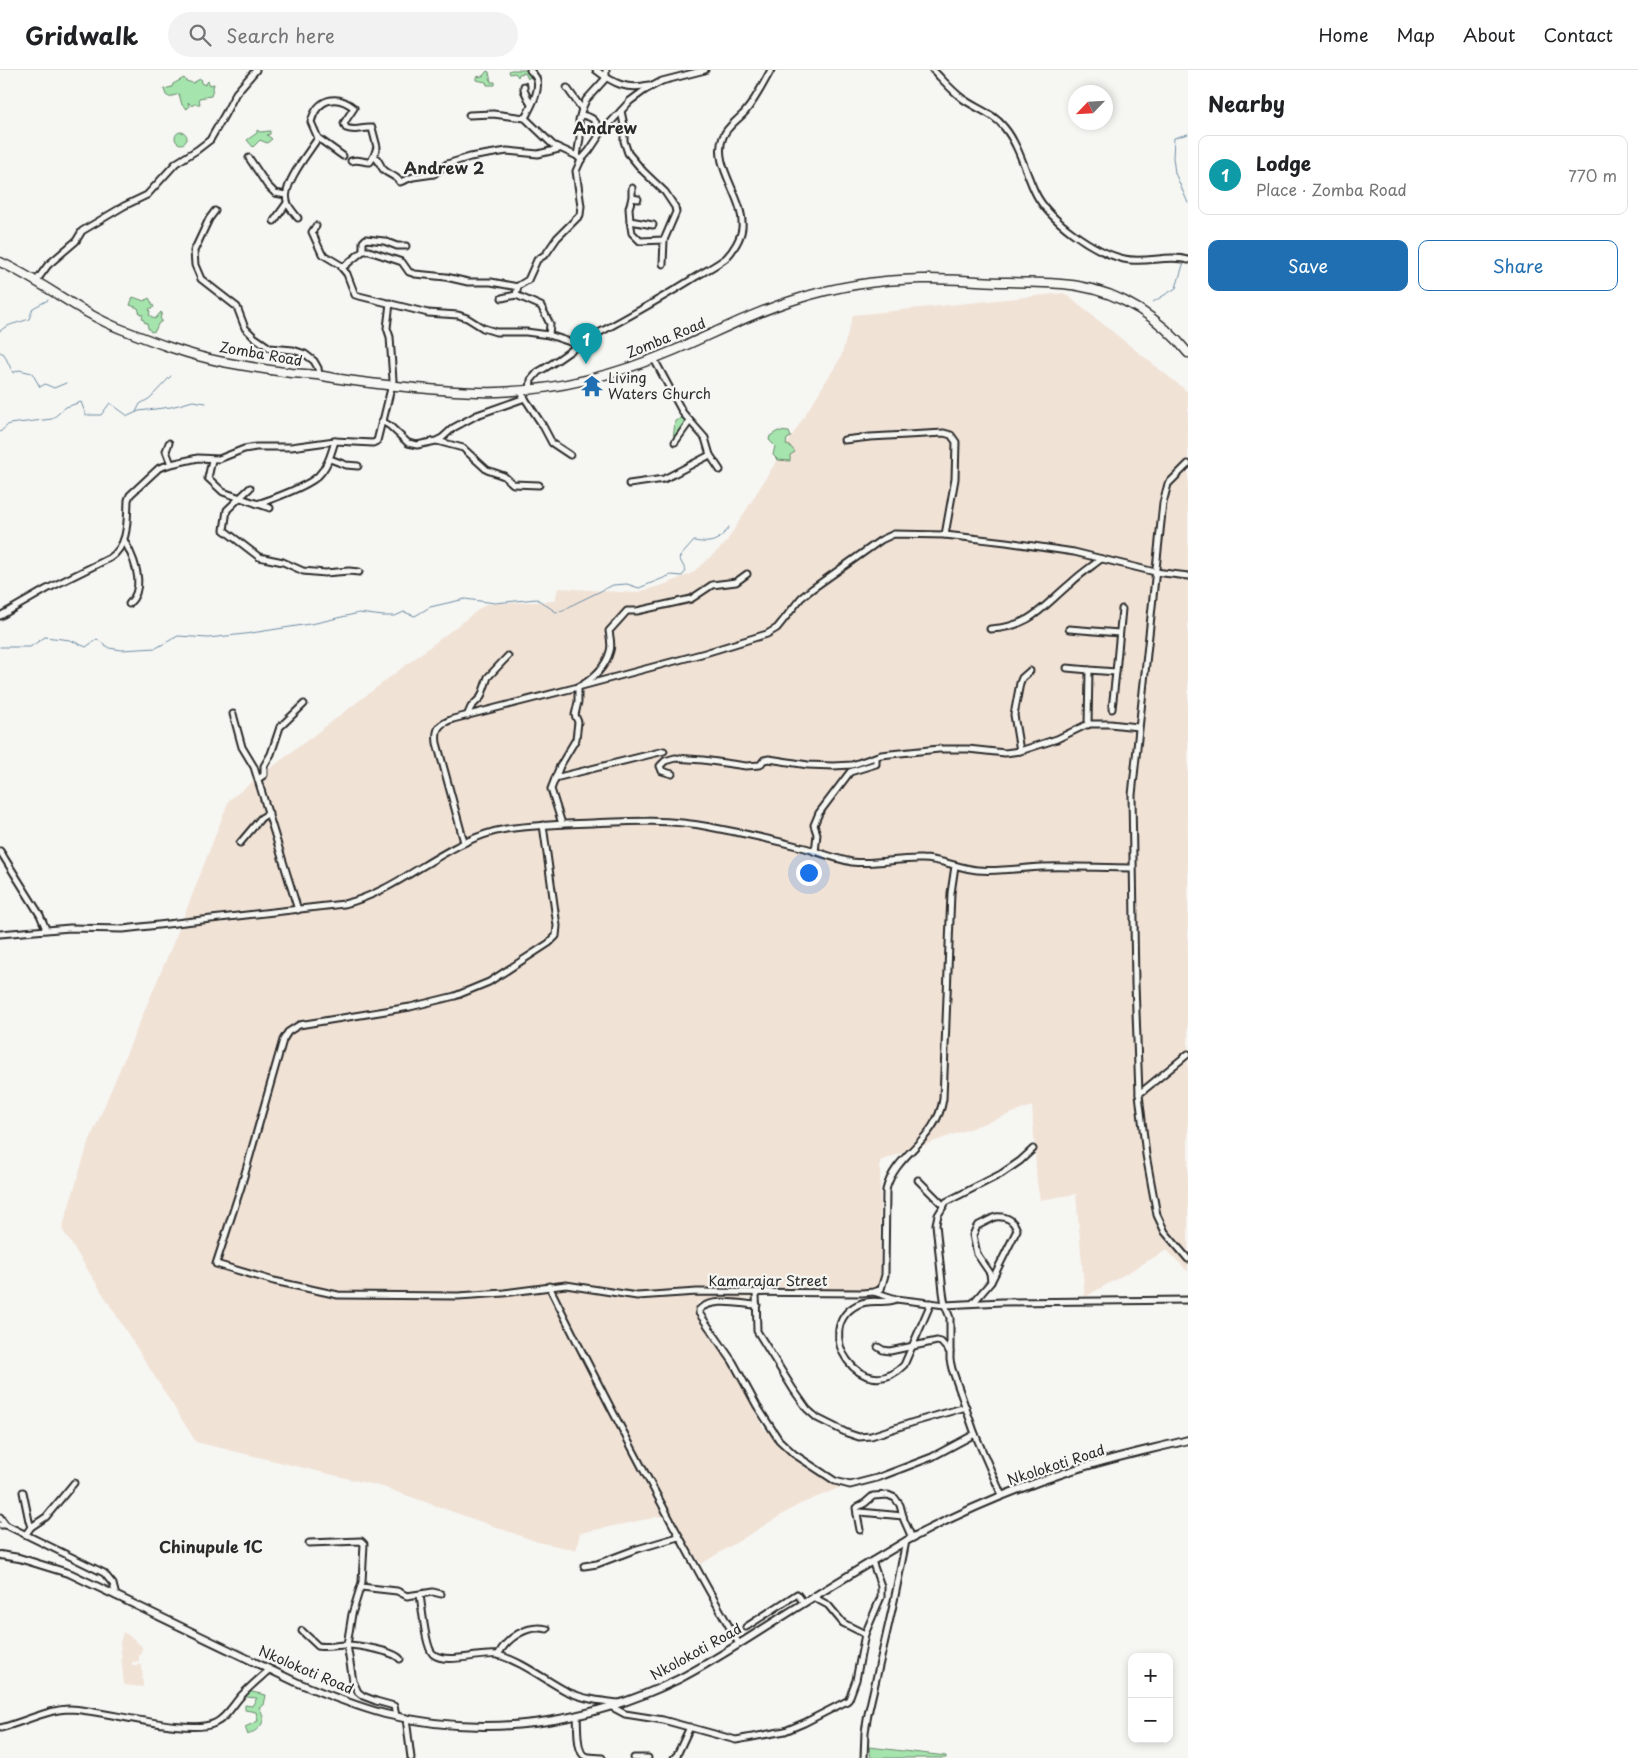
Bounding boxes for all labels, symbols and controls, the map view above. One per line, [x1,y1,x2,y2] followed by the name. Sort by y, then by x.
[168,12,518,57] search box
[25,17,138,53] text: Gridwalk
[186,21,214,49] icon: search
[226,21,335,49] text: Search here
[1318,21,1368,48] text: Home
[1396,21,1435,48] text: Map
[1463,21,1515,48] text: About
[1543,21,1613,48] text: Contact
[1068,85,1113,130] north arrow
[1208,87,1285,119] text: Nearby
[573,115,638,139] district label: Andrew
[1256,149,1311,177] text: Lodge
[404,155,484,179] district label: Andrew 2
[1221,163,1229,187] text: 1
[1568,163,1617,187] text: 770 m
[1256,177,1407,201] text: Place · Zomba Road
[1208,240,1408,291] button: Save
[1418,240,1618,291] button: Share
[623,312,709,363] street label: Zomba Road
[570,323,602,364] pin: 1
[218,336,304,371] street label: Zomba Road
[608,367,711,404] place label: Living Waters Church
[579,373,605,399] temple icon: Living Waters Church
[796,860,822,886] your location
[708,1270,828,1291] street label: Kamarajar Street
[1004,1439,1107,1490] street label: Nkolokoti Road
[159,1534,263,1558] district label: Chinupule 1C
[646,1618,745,1685] street label: Nkolokoti Road
[255,1640,357,1699] street label: Nkolokoti Road
[1128,1653,1173,1743] map controls
[1128,1653,1173,1698] button: +
[1128,1698,1173,1743] button: −

